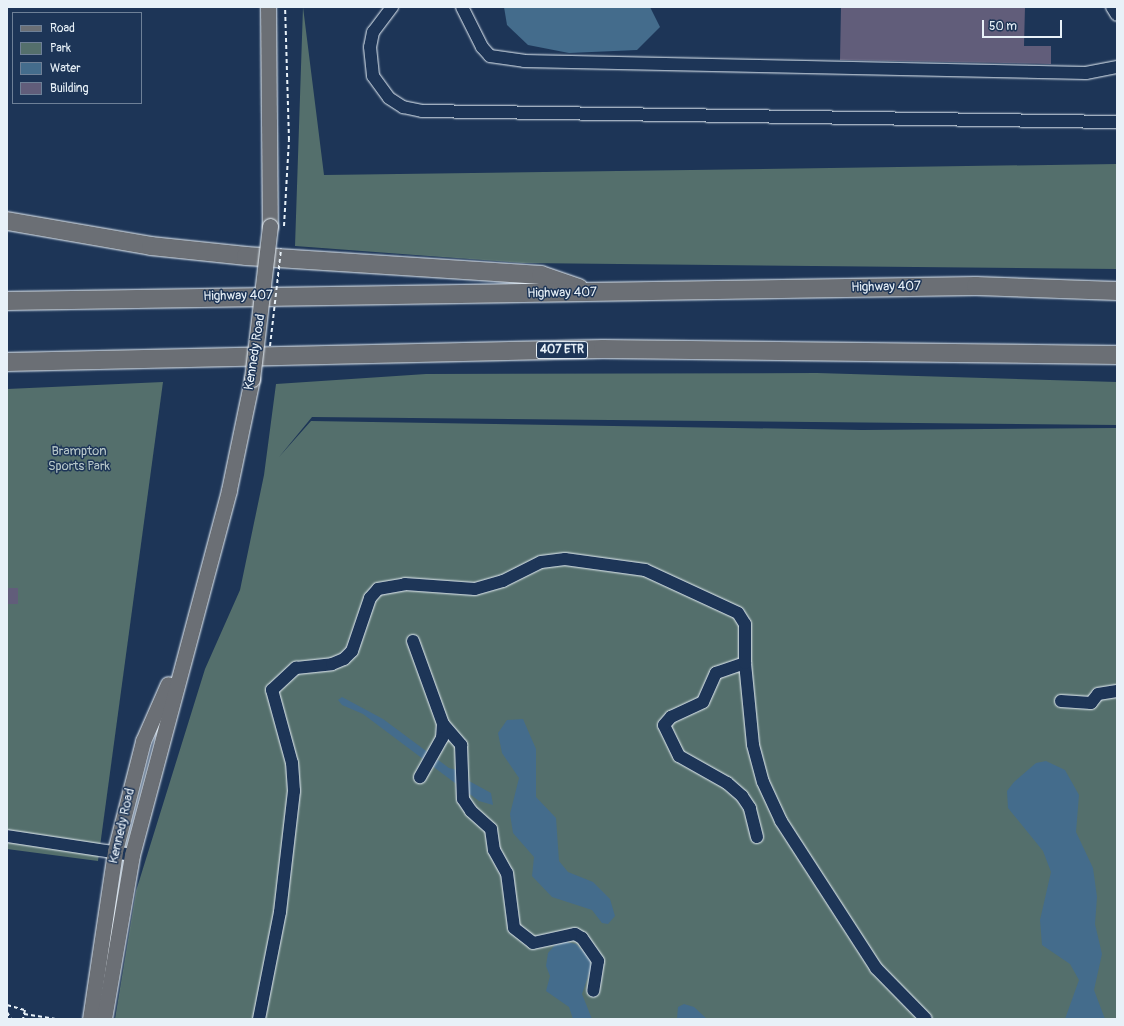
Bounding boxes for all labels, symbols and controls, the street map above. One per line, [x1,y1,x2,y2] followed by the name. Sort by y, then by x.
[12,12,142,104] legend
[984,12,1064,38] scale bar
[989,19,1017,34] text: 50 m
[50,21,75,36] text: Road
[50,41,71,56] text: Park
[50,61,81,76] text: Water
[50,81,89,96] text: Building
[851,279,921,295] street label: Highway 407
[527,285,597,301] street label: Highway 407
[203,288,273,304] street label: Highway 407
[241,313,269,391] street label: Kennedy Road
[536,340,588,360] road number: 407 ETR
[48,444,110,475] park label: Brampton Sports Park
[106,787,138,865] street label: Kennedy Road

